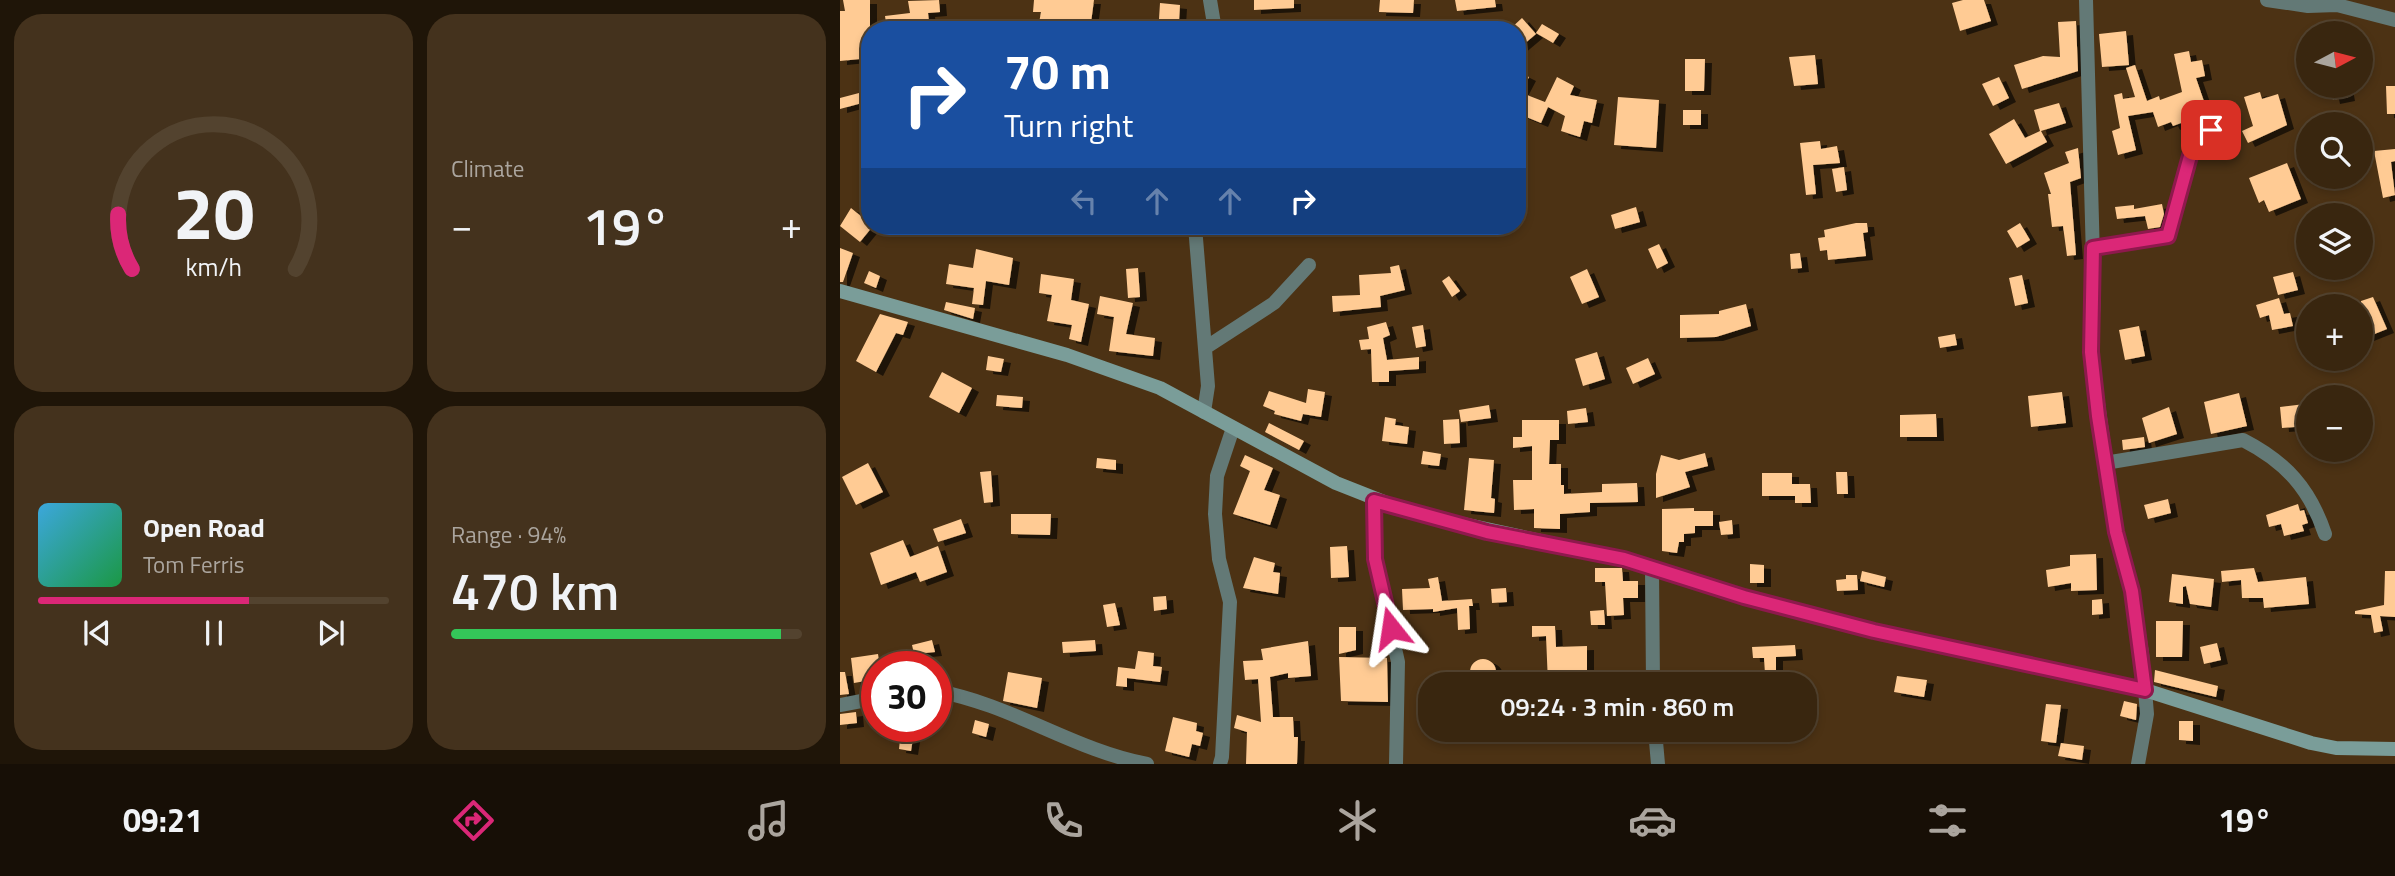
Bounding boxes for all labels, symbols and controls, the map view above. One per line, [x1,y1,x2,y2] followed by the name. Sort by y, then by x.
[2296,21,2373,98] north arrow
[2296,21,2373,462] map controls
[1004,33,1111,108] text: 70 m
[889,49,980,140] icon: right
[2181,100,2241,160] pin
[1004,101,1133,149] text: Turn right
[2192,111,2230,149] icon: arrive
[2296,112,2373,189] button: search
[451,151,524,186] text: Climate
[173,157,254,267] text: 20
[1065,182,1103,220] icon: left
[1138,182,1176,220] icon: ahead
[1211,182,1249,220] icon: ahead
[1284,182,1322,220] icon: right
[583,186,670,265] text: 19°
[451,196,472,254] text: −
[781,196,802,254] text: +
[2296,203,2373,280] button: layers
[185,248,242,286] text: km/h
[2296,294,2373,371] button: +
[2296,385,2373,462] button: −
[143,508,265,547] text: Open Road
[451,517,566,552] text: Range · 94%
[143,547,244,582] text: Tom Ferris
[451,551,619,630] text: 470 km
[1354,591,1428,665] position arrow
[78,614,116,652] icon: previous
[195,614,233,652] icon: pause
[312,614,350,652] icon: next
[861,651,952,742] speed limit sign: 30
[1501,687,1734,726] text: 09:24 · 3 min · 860 m
[123,796,203,844] text: 09:21
[449,796,498,845] icon: directions
[744,796,793,845] icon: music
[1039,796,1088,845] icon: phone
[1333,796,1382,845] icon: climate
[1628,796,1677,845] icon: car
[1923,796,1972,845] icon: filters
[2218,796,2272,844] text: 19°

